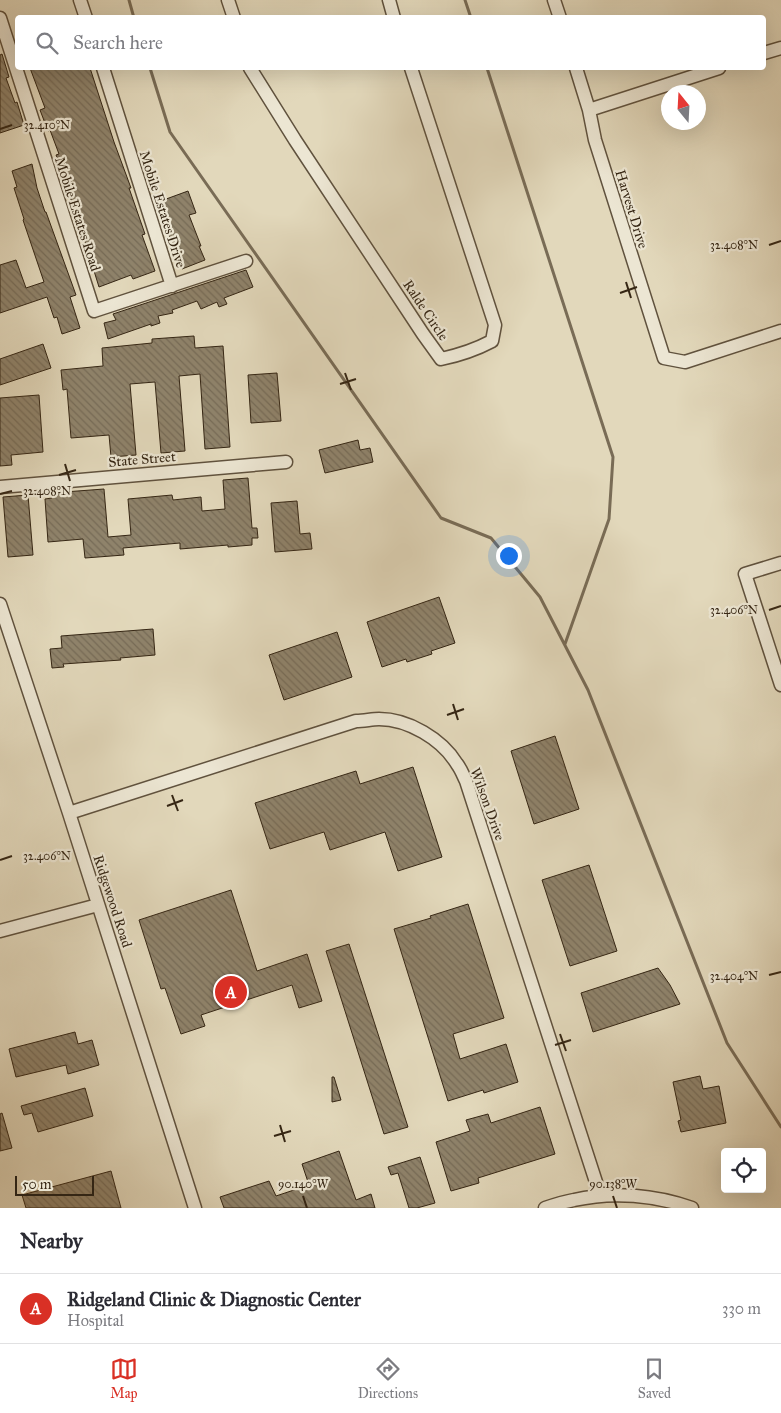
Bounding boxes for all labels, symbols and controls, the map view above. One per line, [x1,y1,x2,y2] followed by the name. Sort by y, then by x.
[15,15,766,70] search box
[33,29,61,57] icon: search
[73,31,163,54] text: Search here
[661,85,706,130] north arrow
[24,118,70,132] text: 32.410°N
[136,149,189,270] street label: Mobile Estates Drive
[51,155,104,274] street label: Mobile Estates Road
[612,168,652,251] street label: Harvest Drive
[710,238,758,252] text: 32.408°N
[399,277,452,344] street label: Ralde Circle
[108,448,176,471] street label: State Street
[23,484,71,498] text: 32.408°N
[496,543,522,569] your location
[710,603,758,617] text: 32.406°N
[467,765,509,843] street label: Wilson Drive
[23,849,71,863] text: 32.406°N
[90,853,135,950] street label: Ridgewood Road
[710,969,758,983] text: 32.404°N
[215,973,247,1011] pin: A
[721,1148,766,1193] map controls
[721,1148,766,1193] button: locate
[15,1173,94,1196] scale bar
[22,1176,51,1193] text: 50 m
[278,1177,329,1191] text: 90.140°W
[589,1177,637,1191] text: 90.138°W
[20,1228,83,1254] text: Nearby
[67,1288,361,1311] text: Ridgeland Clinic & Diagnostic Center
[31,1299,41,1318] text: A
[722,1299,761,1318] text: 330 m
[67,1311,124,1330] text: Hospital
[110,1355,138,1402] tab: Map
[358,1355,418,1402] tab: Directions
[638,1355,671,1402] tab: Saved

